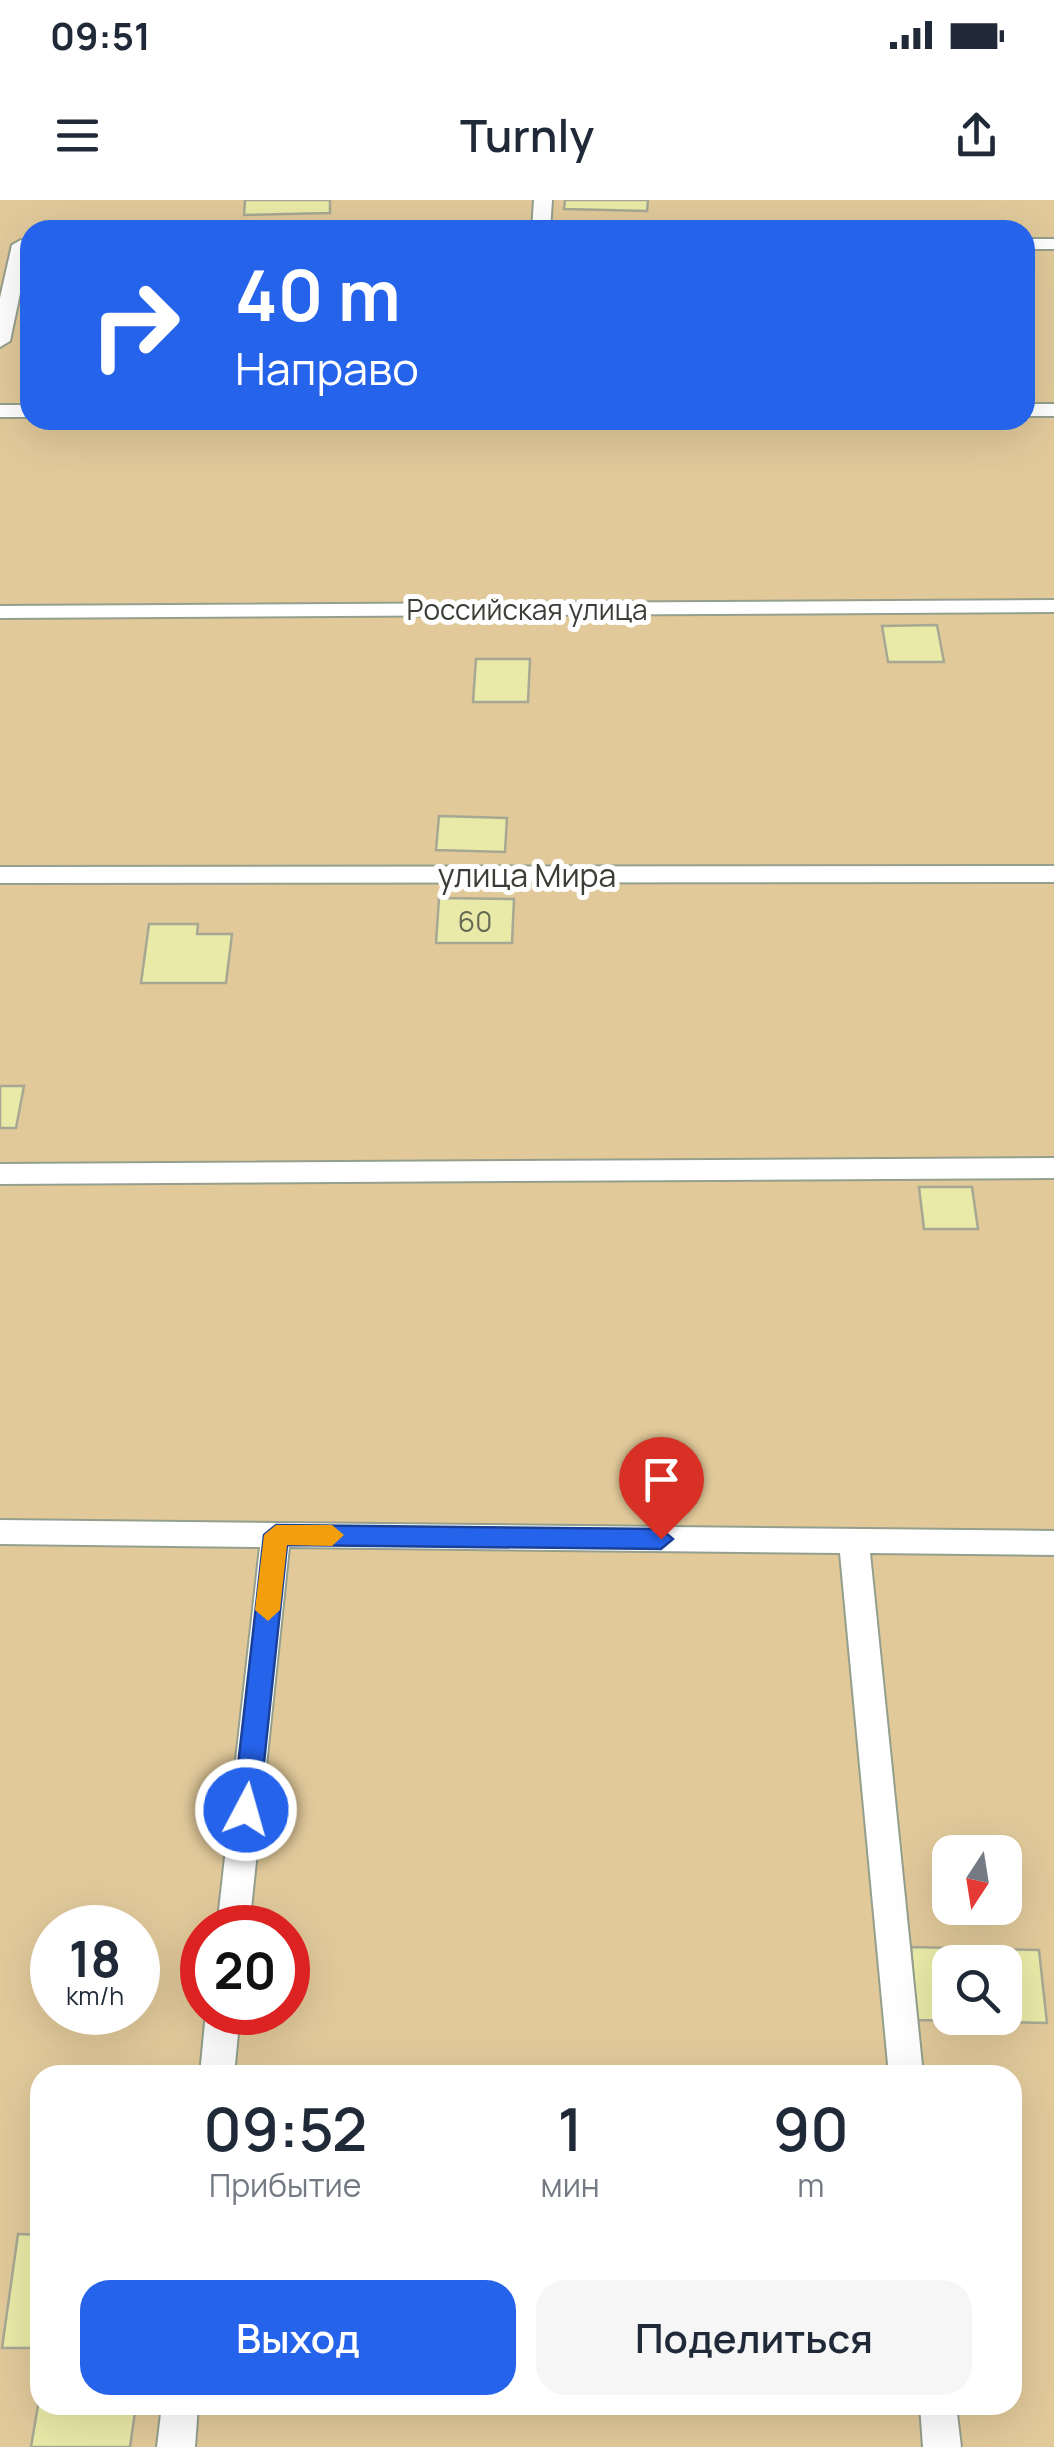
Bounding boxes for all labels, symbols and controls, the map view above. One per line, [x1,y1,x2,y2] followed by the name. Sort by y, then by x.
[50,9,151,61] text: 09:51
[460,104,594,166] text: Turnly
[50,108,105,163] icon: menu
[949,108,1004,163] icon: share
[235,246,401,342] text: 40 m
[70,260,200,390] icon: right
[235,337,419,399] text: Направо
[406,590,648,628] street label: Российская улица
[438,853,616,897] street label: улица Мира
[458,902,492,940] house number: 60
[619,1437,704,1540] pin
[634,1452,689,1507] icon: arrive
[194,1758,298,1862] position arrow
[932,1835,1022,1925] north arrow
[932,1835,1022,2035] map controls
[180,1905,310,2035] speed limit sign: 20
[69,1924,121,1992] text: 18
[932,1945,1022,2035] button: search
[66,1978,124,2013] text: km/h
[203,2087,367,2169] text: 09:52
[557,2087,583,2169] text: 1
[773,2087,849,2169] text: 90
[209,2163,362,2207] text: Прибытие
[541,2163,600,2207] text: мин
[797,2163,824,2207] text: m
[80,2280,516,2395] button: Выход
[536,2280,972,2395] button: Поделиться

